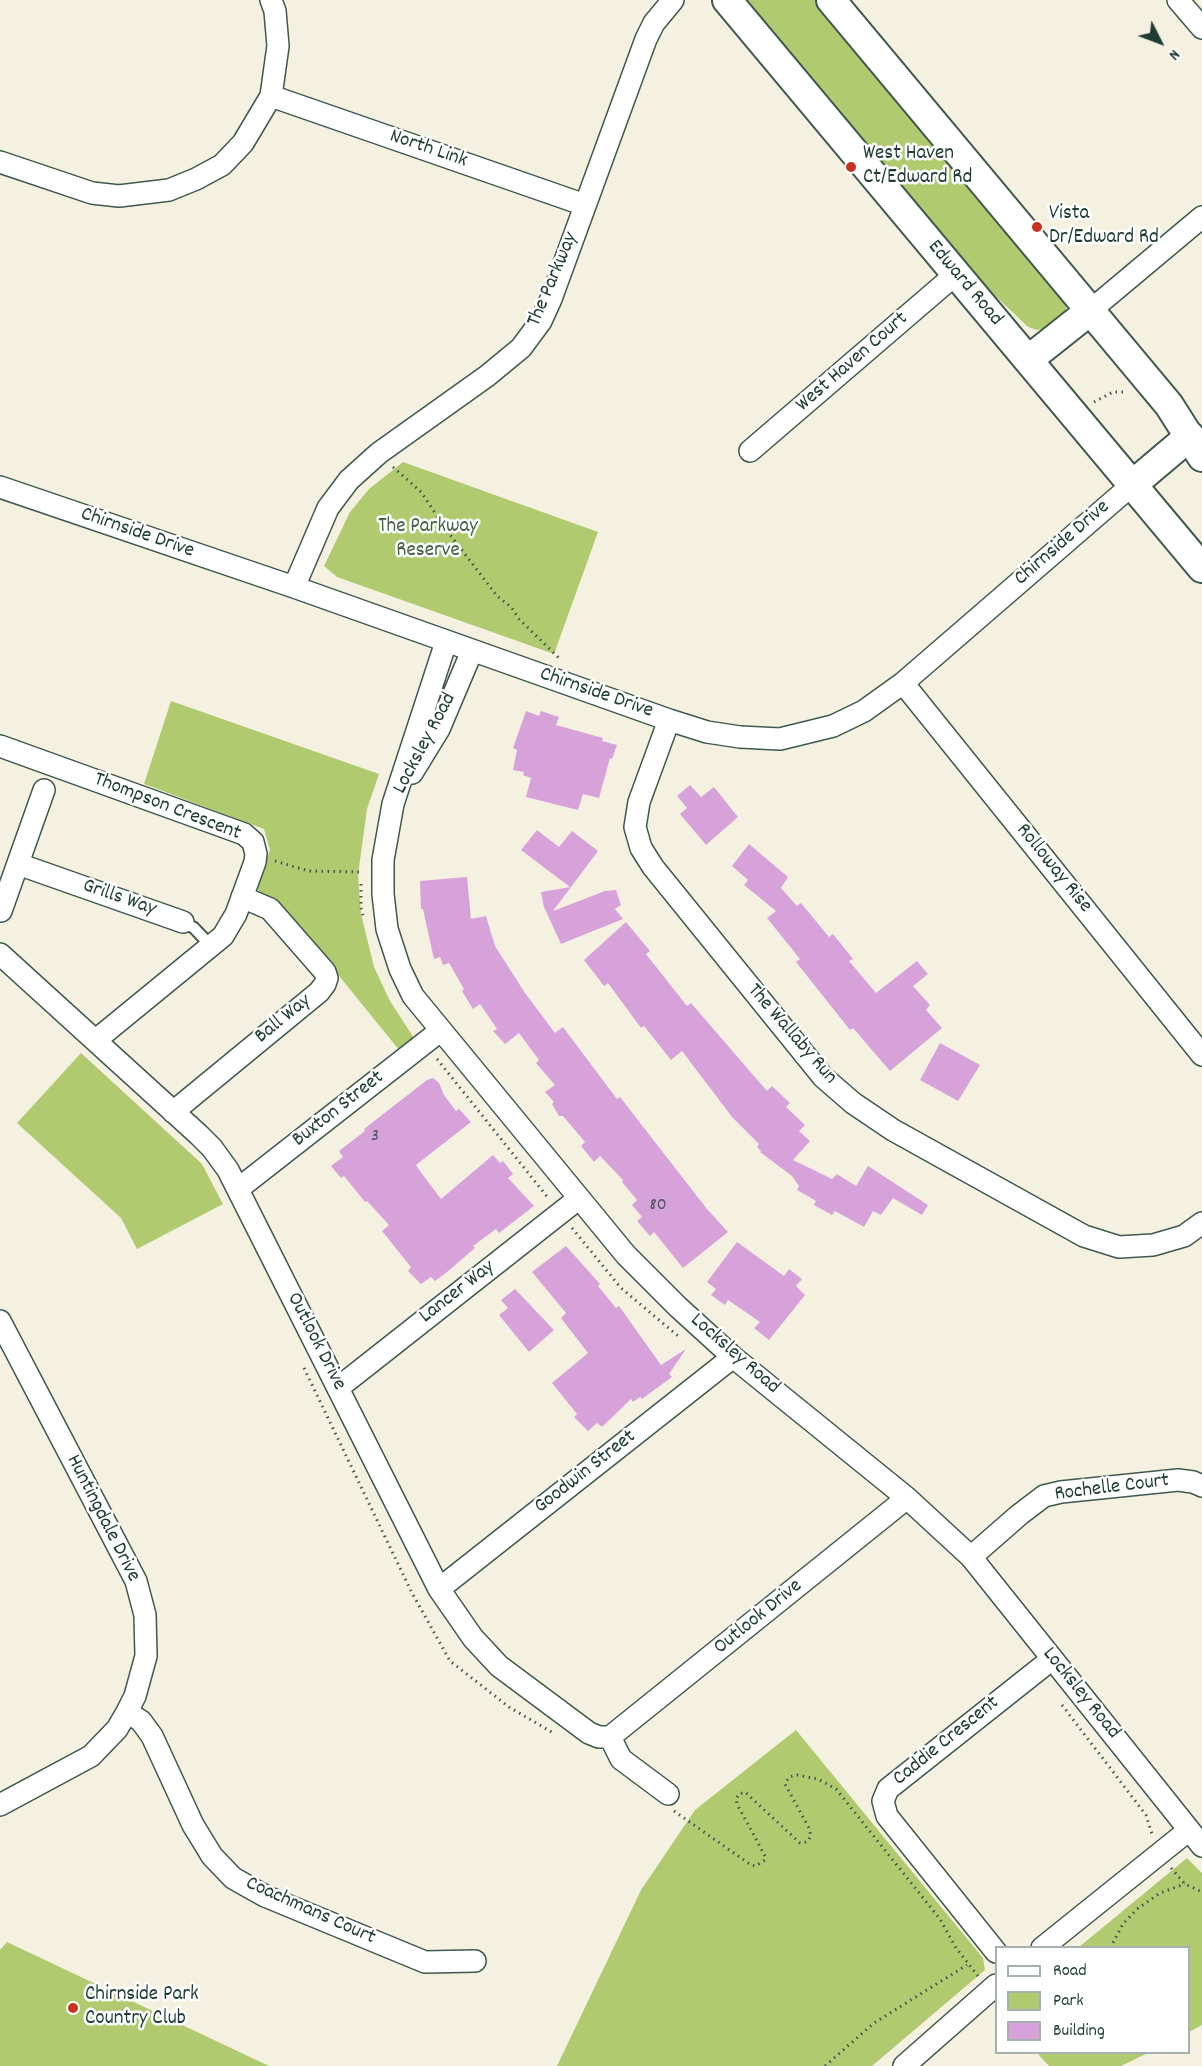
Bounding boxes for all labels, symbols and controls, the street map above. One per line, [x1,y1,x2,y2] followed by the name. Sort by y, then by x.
[1130,12,1190,72] north arrow
[1163,44,1185,65] text: N
[386,125,470,175] street label: North Link
[863,142,972,192] place label: West Haven Ct/Edward Rd
[844,160,858,174] marker: West Haven Ct/Edward Rd
[1049,202,1159,252] place label: Vista Dr/Edward Rd
[1030,220,1044,234] marker: Vista Dr/Edward Rd
[523,229,585,331] street label: The Parkway
[921,236,1007,332] street label: Edward Road
[792,308,914,418] street label: West Haven Court
[1010,496,1116,592] street label: Chirnside Drive
[77,503,197,565] street label: Chirnside Drive
[378,515,478,565] park label: The Parkway Reserve
[536,663,656,725] street label: Chirnside Drive
[389,689,463,799] street label: Locksley Road
[90,768,244,848] street label: Thompson Crescent
[1009,819,1097,919] street label: Rolloway Rise
[79,875,159,923] street label: Grills Way
[740,979,842,1091] street label: The Wallaby Run
[251,990,317,1050] street label: Ball Way
[288,1066,390,1154] street label: Buxton Street
[371,1127,379,1149] house number: 3
[649,1196,667,1218] house number: 80
[415,1256,501,1330] street label: Lancer Way
[280,1289,350,1395] street label: Outlook Drive
[684,1309,784,1401] street label: Locksley Road
[530,1425,642,1521] street label: Goodwin Street
[59,1451,145,1587] street label: Huntingdale Drive
[1053,1469,1171,1509] street label: Rochelle Court
[710,1575,808,1661] street label: Outlook Drive
[1035,1643,1125,1745] street label: Locksley Road
[889,1692,1005,1792] street label: Caddie Crescent
[241,1872,379,1952] street label: Coachmans Court
[995,1946,1190,2054] legend
[1053,1959,1087,1984] text: Road
[85,1983,199,2033] place label: Chirnside Park Country Club
[1053,1989,1084,2014] text: Park
[66,2001,80,2015] marker: Chirnside Park Country Club
[1053,2019,1105,2044] text: Building

